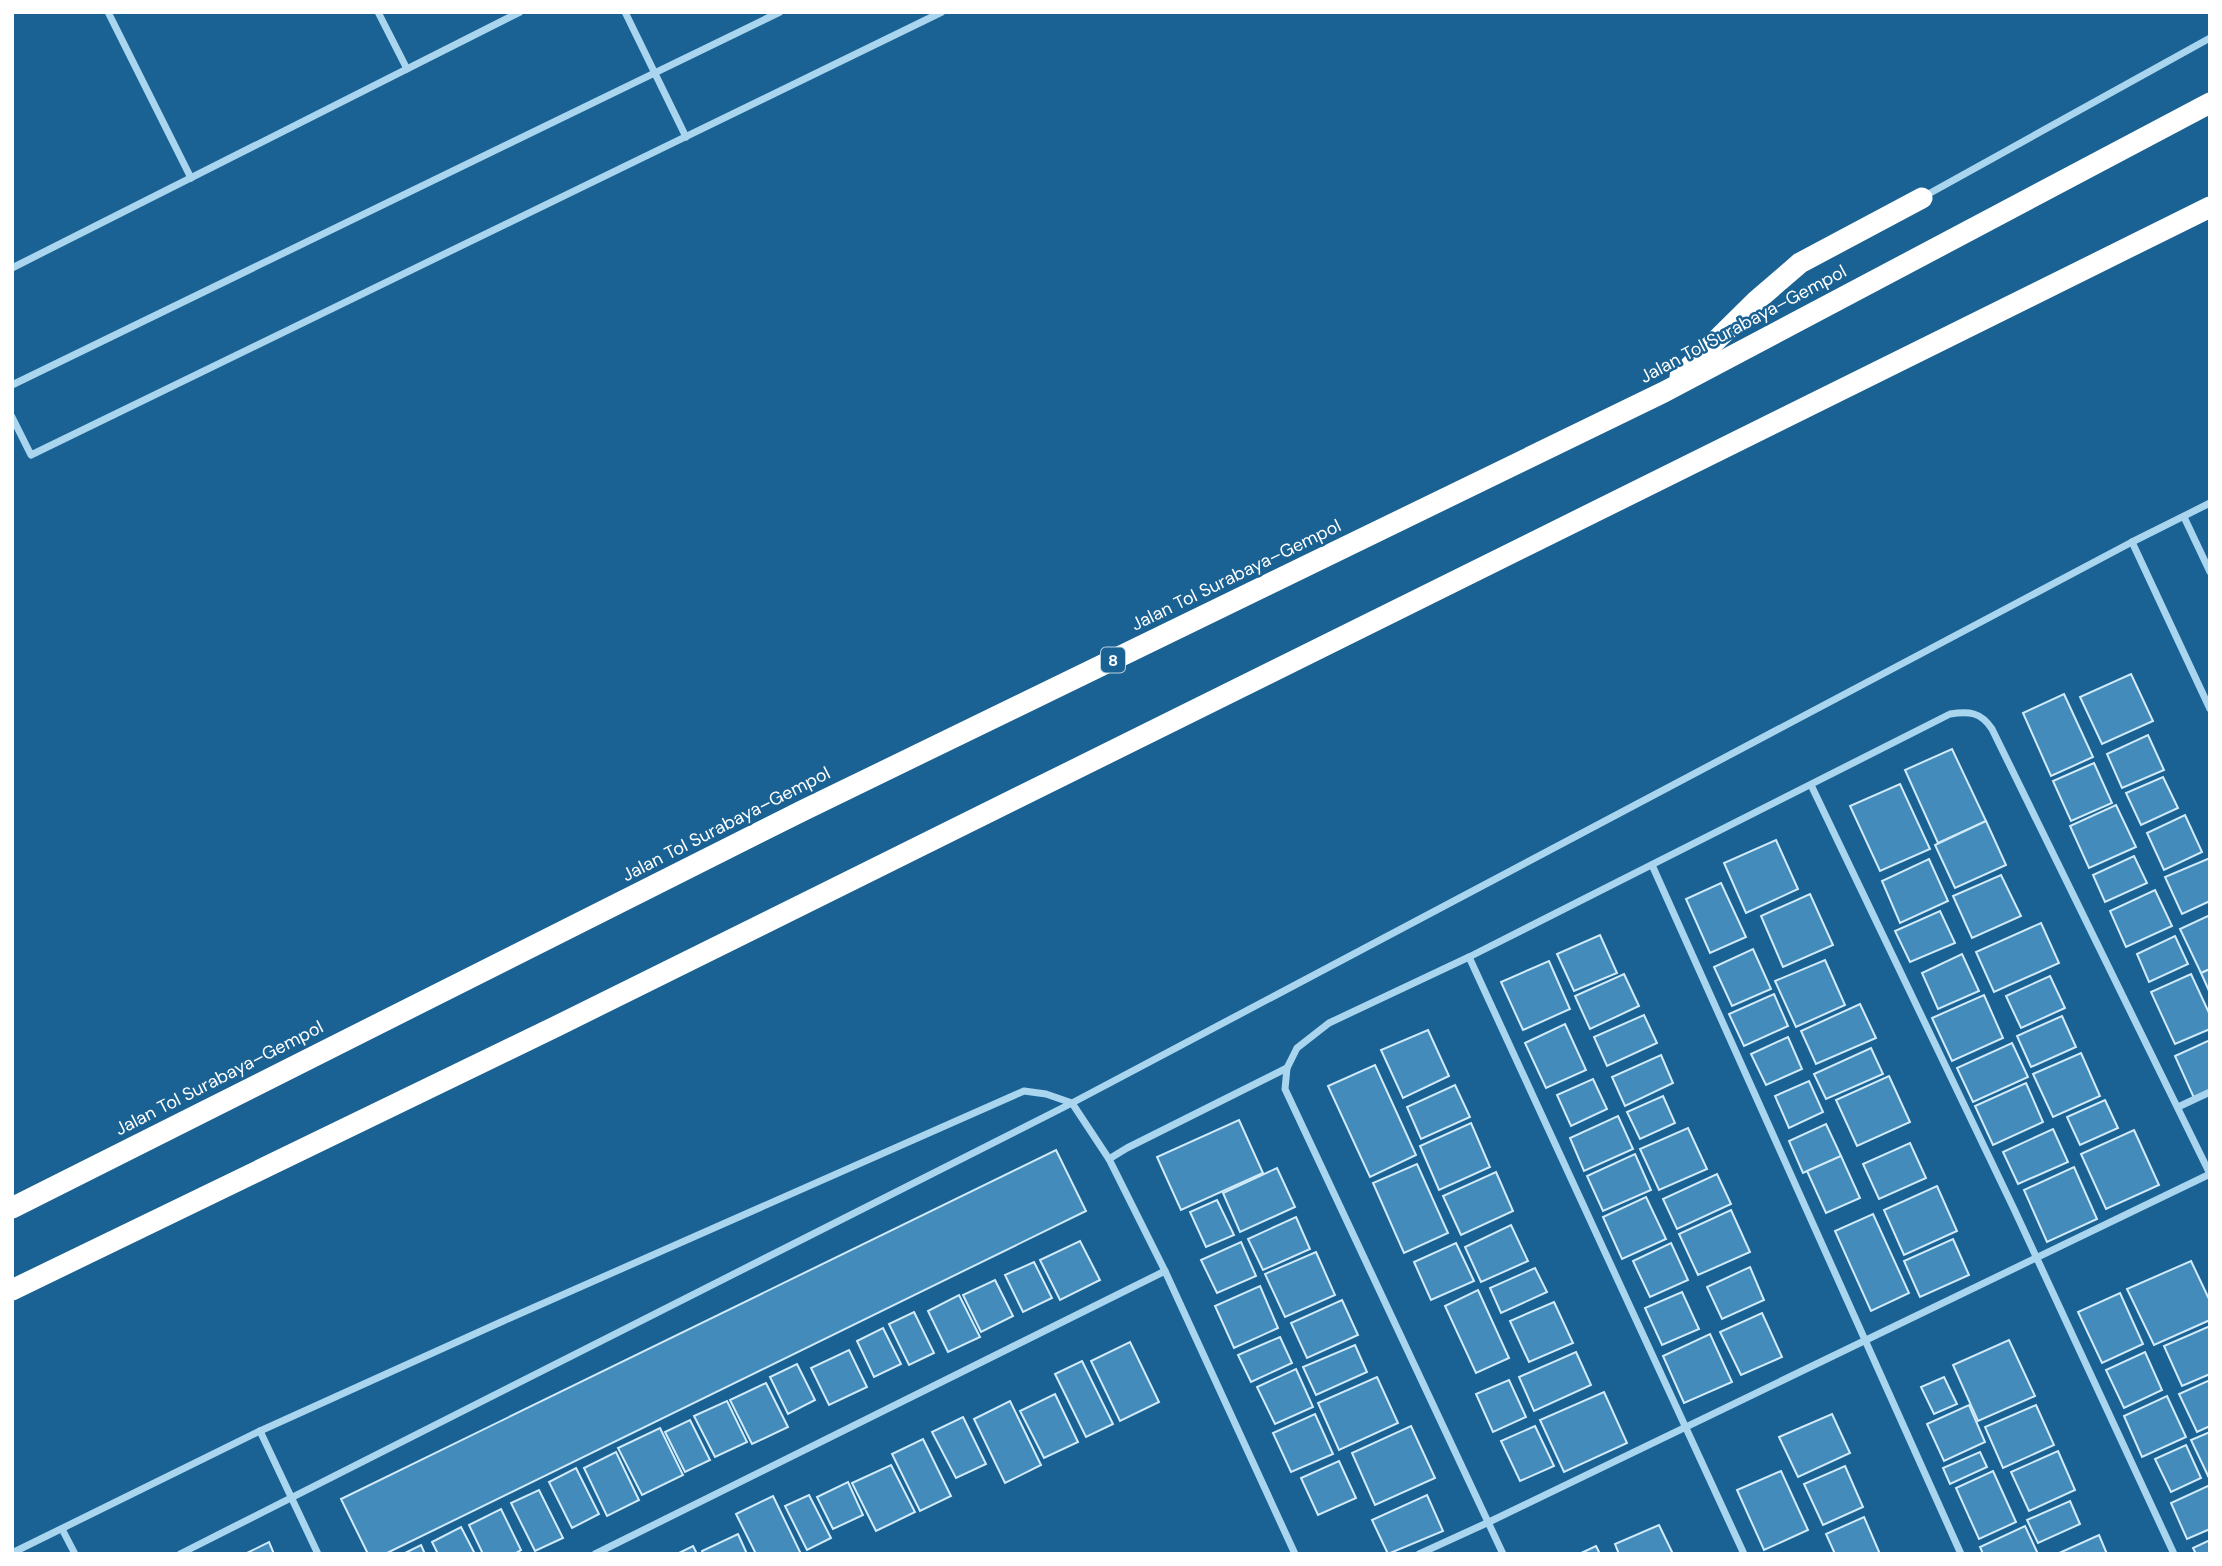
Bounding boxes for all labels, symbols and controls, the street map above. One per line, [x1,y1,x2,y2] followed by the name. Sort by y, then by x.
[1635,259,1851,389] street label: Jalan Tol Surabaya–Gempol
[1127,514,1345,636] street label: Jalan Tol Surabaya–Gempol
[1101,648,1125,673] road number: 8
[618,761,834,887] street label: Jalan Tol Surabaya–Gempol
[111,1015,327,1141] street label: Jalan Tol Surabaya–Gempol

